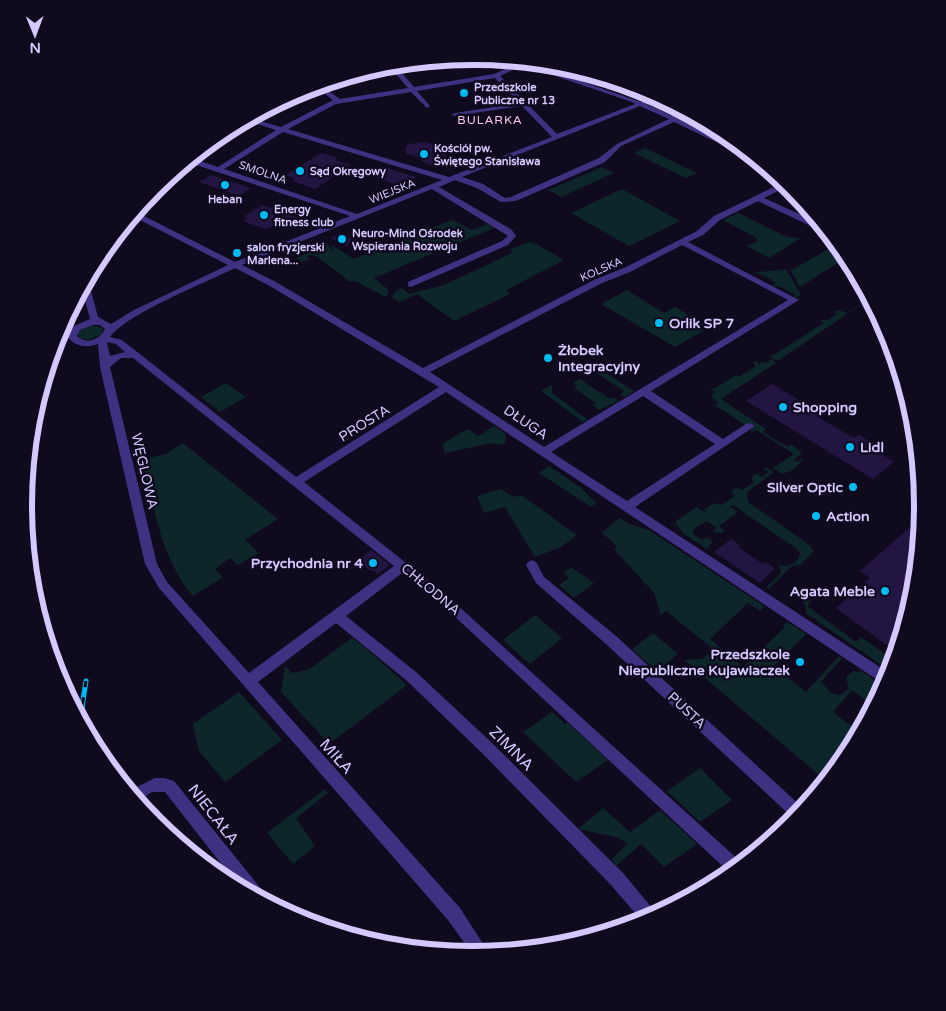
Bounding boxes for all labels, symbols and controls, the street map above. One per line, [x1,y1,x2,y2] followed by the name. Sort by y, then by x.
[10,10,60,60] north arrow
[29,39,41,56] text: N
[474,81,555,107] place label: Przedszkole Publiczne nr 13
[458,87,470,99] marker: Przedszkole Publiczne nr 13
[457,113,523,127] district label: BULARKA
[434,142,540,169] place label: Kościół pw. Świętego Stanisława
[418,148,430,160] marker: Kościół pw. Świętego Stanisława
[237,158,288,187] street label: SMOLNA
[294,165,306,177] marker: Sąd Okręgowy
[310,165,386,179] place label: Sąd Okręgowy
[367,176,417,207] street label: WIEJSKA
[219,179,231,191] marker: Heban
[208,193,242,206] place label: Heban
[273,203,334,229] place label: Energy fitness club
[258,209,270,221] marker: Energy fitness club
[352,227,463,254] place label: Neuro-Mind Ośrodek Wspierania Rozwoju
[336,233,348,245] marker: Neuro-Mind Ośrodek Wspierania Rozwoju
[247,241,325,267] place label: salon fryzjerski Marlena...
[231,247,243,259] marker: salon fryzjerski Marlena...
[578,254,624,284] street label: KOLSKA
[669,315,735,332] place label: Orlik SP 7
[653,317,665,329] marker: Orlik SP 7
[558,342,640,375] place label: Żłobek Integracyjny
[542,352,554,364] marker: Żłobek Integracyjny
[793,399,857,416] place label: Shopping
[336,401,393,446] street label: PROSTA
[500,401,551,443] street label: DŁUGA
[777,401,789,413] marker: Shopping
[127,431,162,511] street label: WĘGLOWA
[860,439,884,456] place label: Lidl
[844,441,856,453] marker: Lidl
[767,479,844,496] place label: Silver Optic
[847,481,859,493] marker: Silver Optic
[826,508,870,525] place label: Action
[810,510,822,522] marker: Action
[251,555,363,572] place label: Przychodnia nr 4
[367,557,379,569] marker: Przychodnia nr 4
[398,560,464,619] street label: CHŁODNA
[790,583,875,600] place label: Agata Meble
[879,585,891,597] marker: Agata Meble
[618,646,790,679] place label: Przedszkole Niepubliczne Kujawiaczek
[794,656,806,668] marker: Przedszkole Niepubliczne Kujawiaczek
[664,688,709,732] street label: PUSTA
[485,722,538,775] street label: ZIMNA
[315,735,357,779] street label: MIŁA
[183,780,243,849] street label: NIECAŁA

